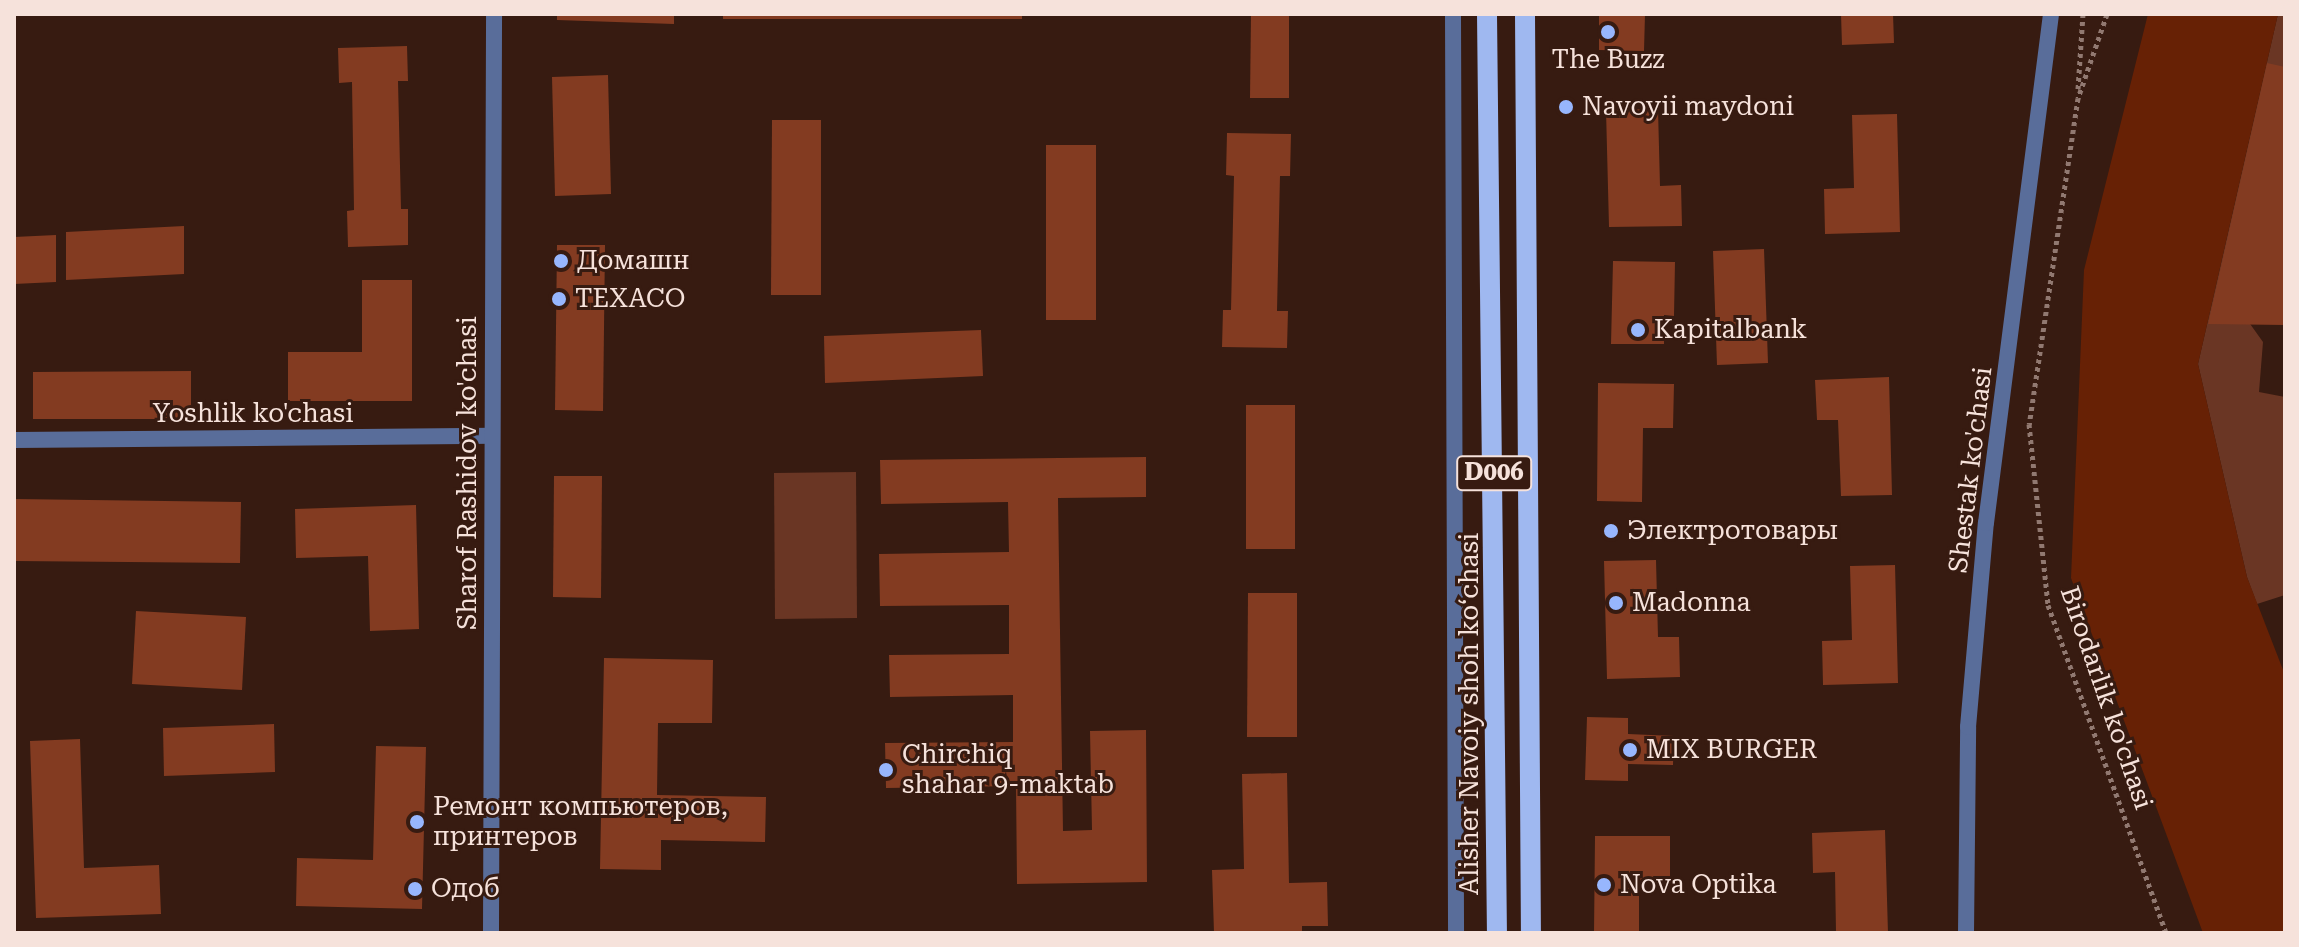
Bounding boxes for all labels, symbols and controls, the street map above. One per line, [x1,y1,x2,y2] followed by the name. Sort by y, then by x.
[1599,23,1617,41] marker: The Buzz
[1552,44,1664,76] place label: The Buzz
[1582,91,1794,123] place label: Navoyii maydoni
[1557,98,1575,116] marker: Navoyii maydoni
[577,245,689,277] place label: Домашн
[552,252,570,270] marker: Домашн
[575,283,685,315] place label: TEXACO
[550,290,568,308] marker: TEXACO
[1654,314,1807,346] place label: Kapitalbank
[452,316,484,630] street label: Sharof Rashidov ko'chasi
[1629,321,1647,339] marker: Kapitalbank
[1943,365,1999,575] street label: Shestak ko'chasi
[153,398,353,430] street label: Yoshlik ko'chasi
[1456,453,1532,493] road number: D006
[1627,515,1838,547] place label: Электротовары
[1602,522,1620,540] marker: Электротовары
[1454,533,1486,895] street label: Alisher Navoiy shoh koʻchasi
[2053,582,2159,814] street label: Birodarlik ko'chasi
[1632,587,1751,619] place label: Madonna
[1607,594,1625,612] marker: Madonna
[1646,734,1817,766] place label: MIX BURGER
[902,739,1114,800] place label: Chirchiq shahar 9-maktab
[1621,741,1639,759] marker: MIX BURGER
[877,761,895,779] marker: Chirchiq shahar 9-maktab
[433,791,728,852] place label: Ремонт компьютеров, принтеров
[408,813,426,831] marker: Ремонт компьютеров, принтеров
[1620,869,1776,901] place label: Nova Optika
[431,873,500,905] place label: Одоб
[1595,876,1613,894] marker: Nova Optika
[406,880,424,898] marker: Одоб

